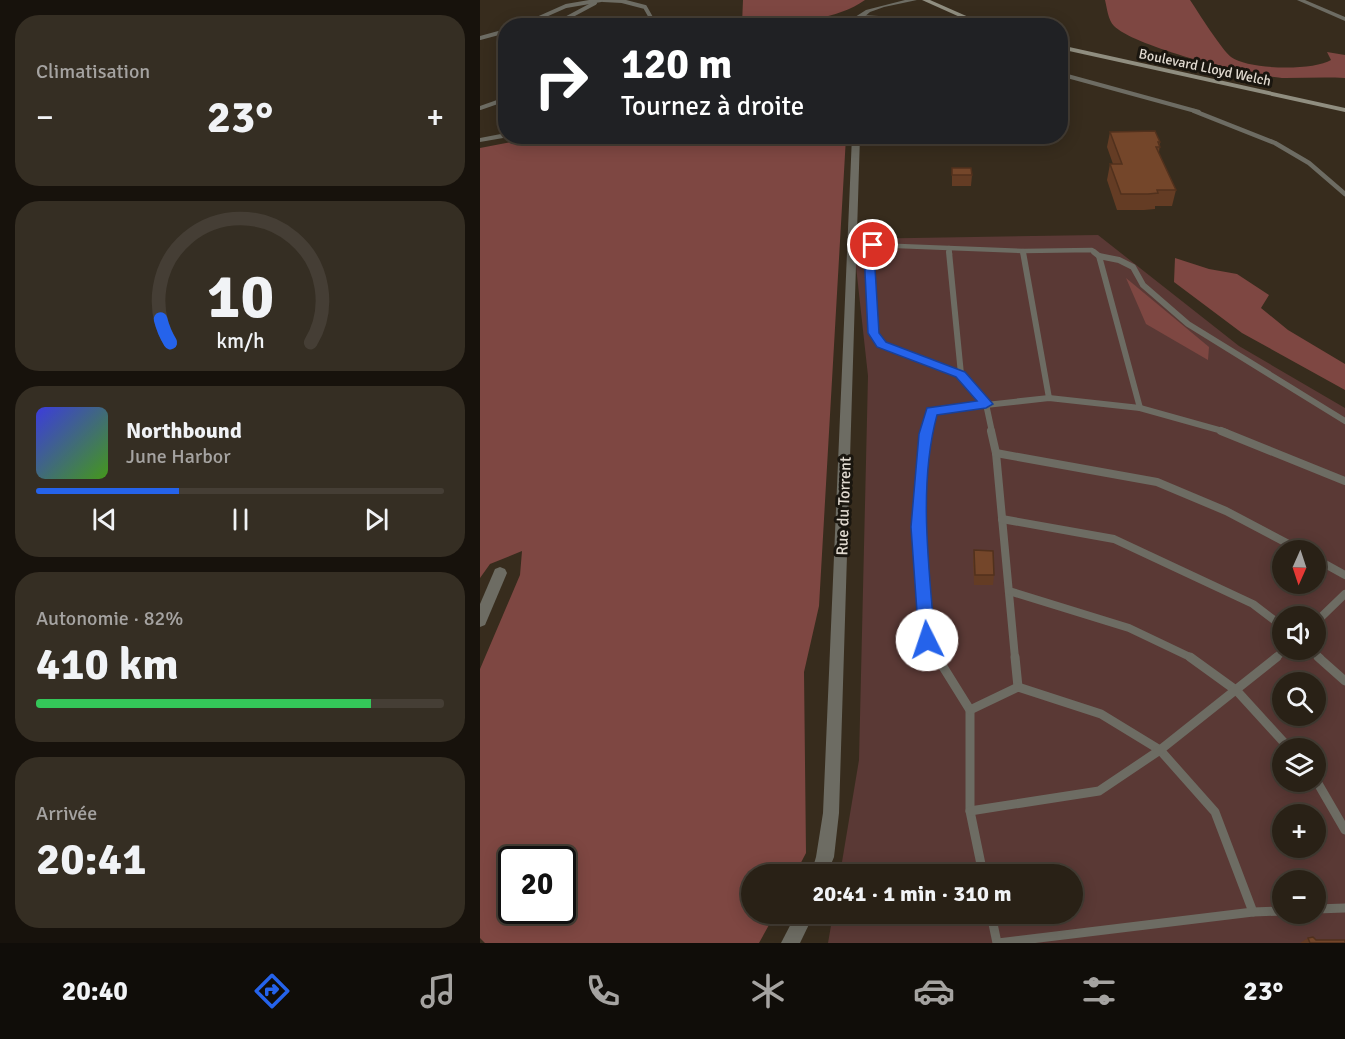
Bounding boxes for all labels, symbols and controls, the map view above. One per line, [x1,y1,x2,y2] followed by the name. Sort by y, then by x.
[621,39,732,90] text: 120 m
[522,42,600,120] icon: right
[1137,45,1273,90] street label: Boulevard Lloyd Welch
[36,59,150,84] text: Climatisation
[207,90,273,145] text: 23°
[621,90,804,123] text: Tournez à droite
[36,97,54,138] text: −
[426,97,444,138] text: +
[847,219,898,270] pin
[856,228,889,261] icon: arrive
[206,258,274,335] text: 10
[216,328,264,354] text: km/h
[126,417,242,444] text: Northbound
[126,444,231,469] text: June Harbor
[832,456,856,556] street label: Rue du Torrent
[88,503,121,536] icon: previous
[224,503,257,536] icon: pause
[360,503,393,536] icon: next
[1272,540,1326,594] north arrow
[1272,540,1326,924] map controls
[36,606,183,631] text: Autonomie · 82%
[1272,606,1326,660] button: sound
[895,608,959,672] position arrow
[36,637,179,692] text: 410 km
[1272,672,1326,726] button: search
[1272,738,1326,792] button: layers
[36,801,97,826] text: Arrivée
[1272,804,1326,858] button: +
[36,832,146,887] text: 20:41
[498,846,576,924] speed limit sign: 20
[1272,870,1326,924] button: −
[812,880,1012,907] text: 20:41 · 1 min · 310 m
[251,970,293,1012] icon: directions
[417,970,459,1012] icon: music
[582,970,624,1012] icon: phone
[747,970,789,1012] icon: climate
[913,970,955,1012] icon: car
[1078,970,1120,1012] icon: filters
[62,975,128,1008] text: 20:40
[1243,975,1283,1008] text: 23°

